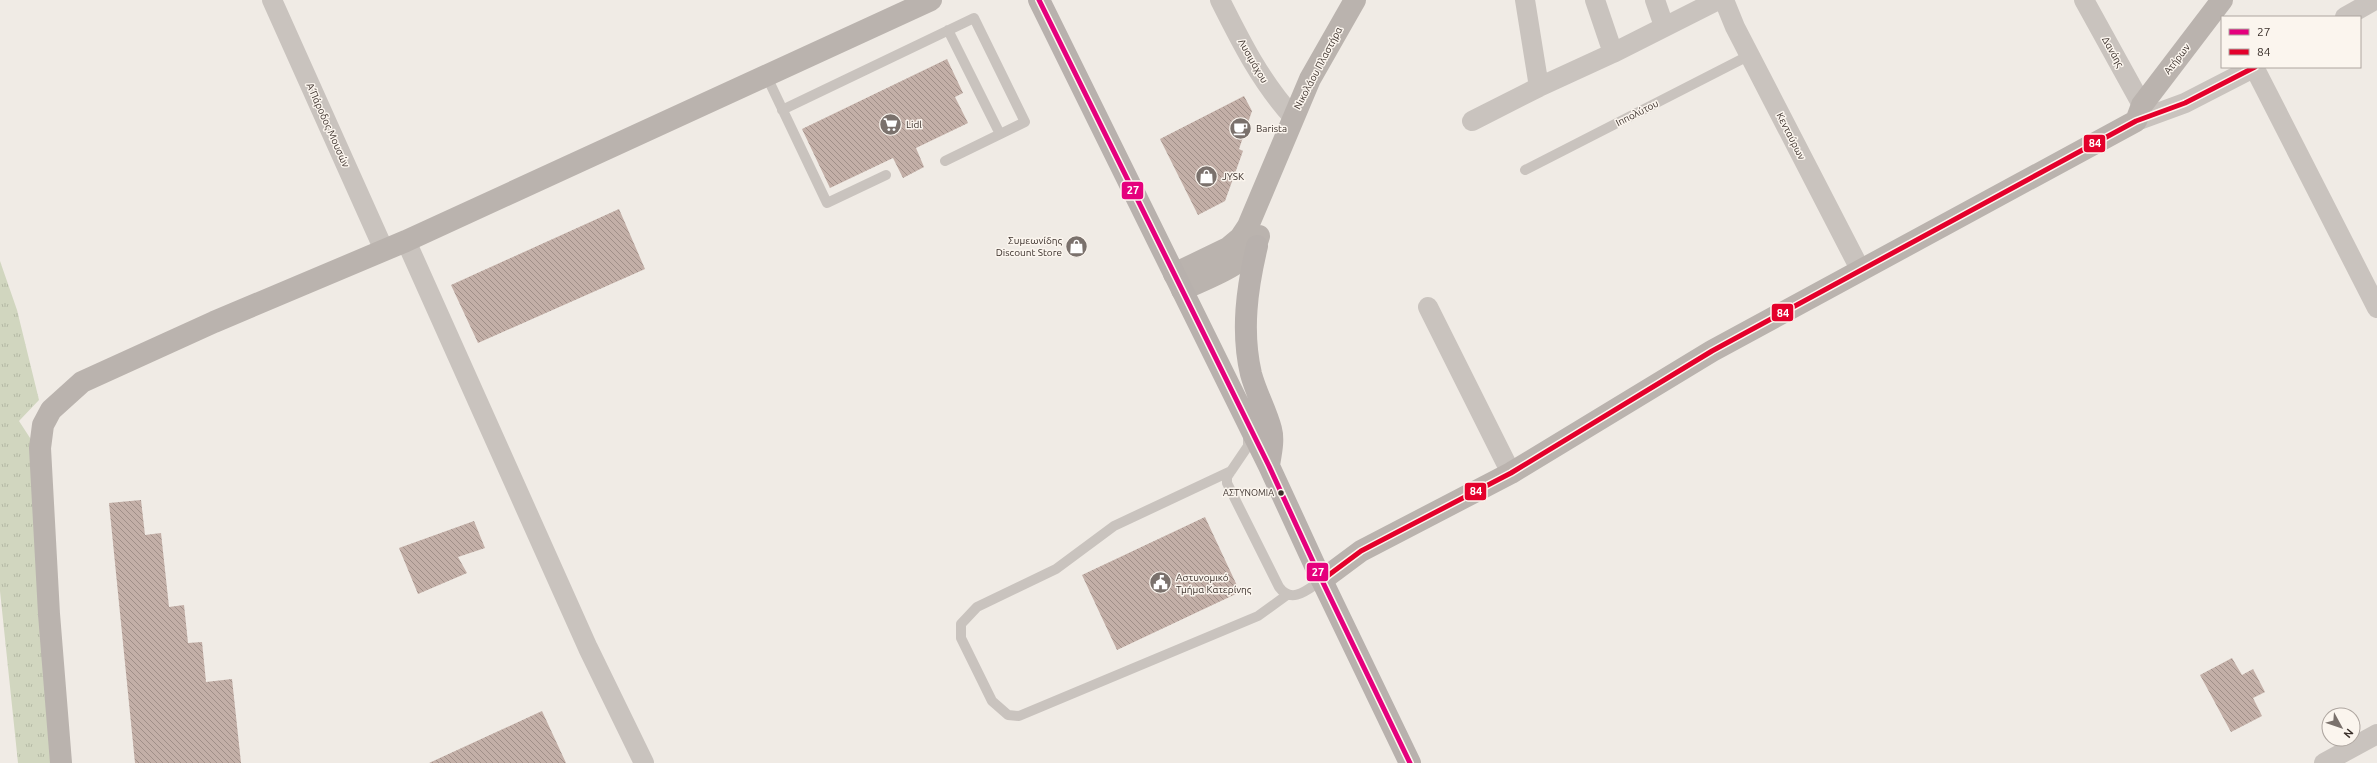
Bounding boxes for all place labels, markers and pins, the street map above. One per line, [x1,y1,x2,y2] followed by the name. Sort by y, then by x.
[877,111,903,137] supermarket icon: Lidl
[1227,115,1253,141] cafe icon: Barista
[906,119,922,130] place label: Lidl
[1256,123,1287,134] place label: Barista
[1193,163,1219,189] shop icon: JYSK
[1222,171,1244,182] place label: JYSK
[1064,233,1090,259] shop icon: Συμεωνίδης Discount Store
[996,235,1062,258] place label: Συμεωνίδης Discount Store
[1223,488,1274,498] place label: ΑΣΤΥΝΟΜΙΑ
[1276,488,1286,498] marker: ΑΣΤΥΝΟΜΙΑ
[1148,570,1174,596] public building icon: Αστυνομικό Τμήμα Κατερίνης
[1176,572,1252,595] place label: Αστυνομικό Τμήμα Κατερίνης

